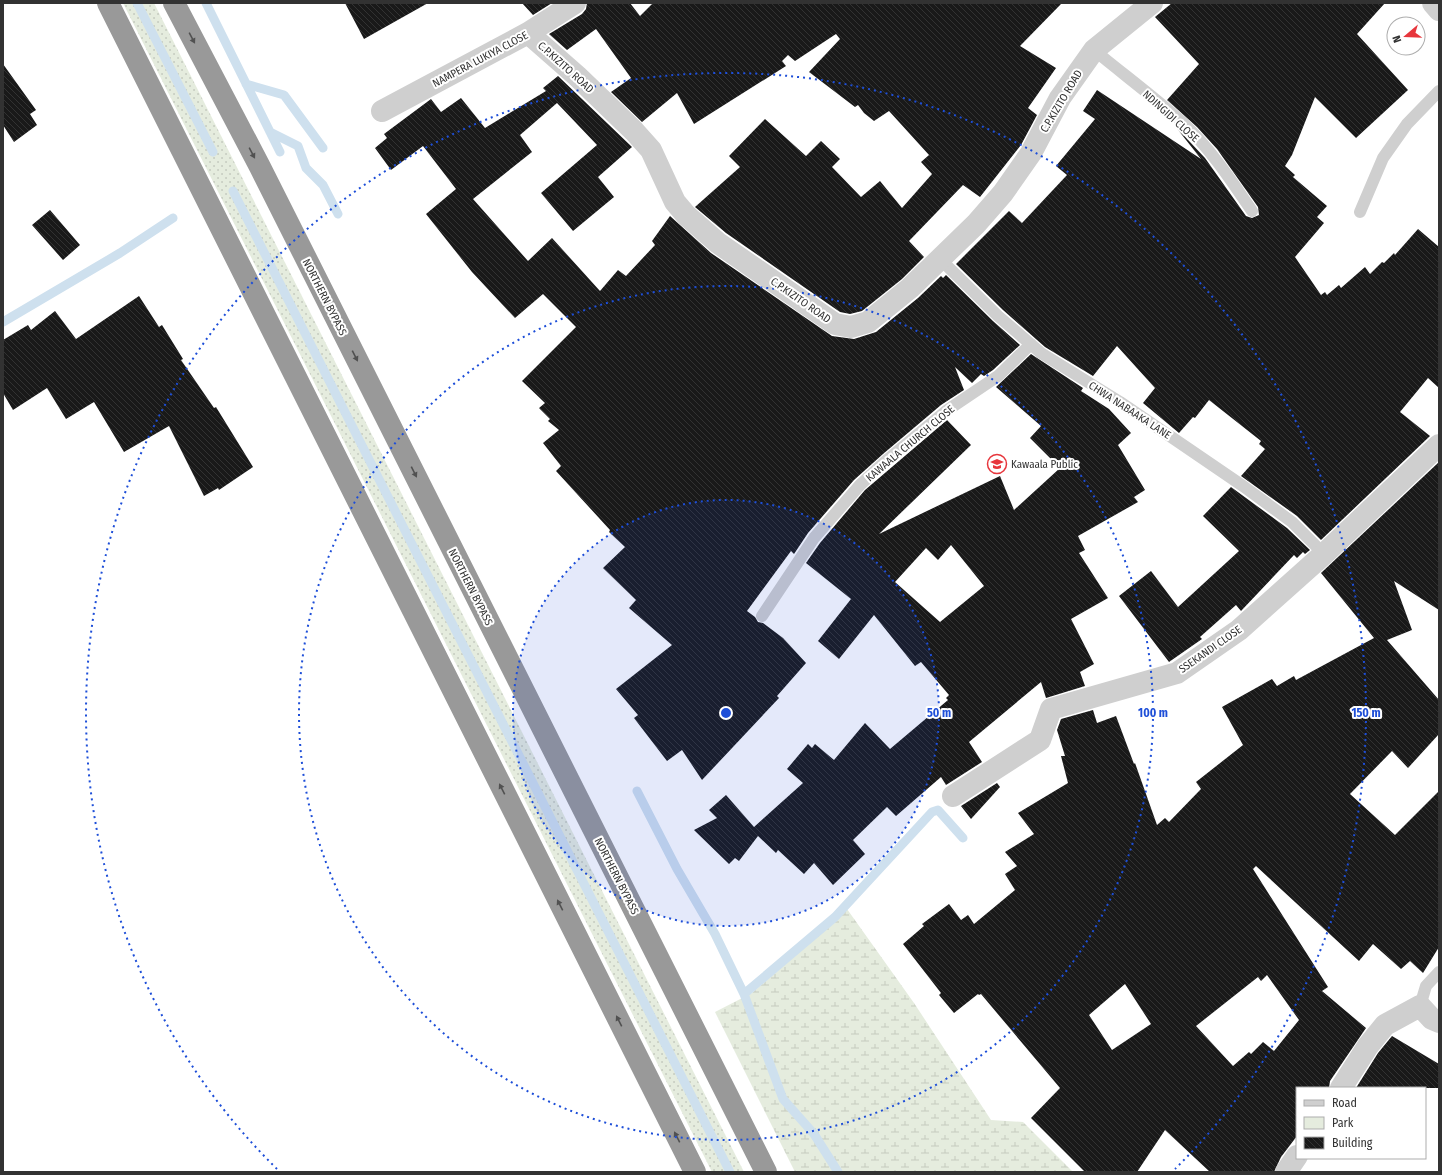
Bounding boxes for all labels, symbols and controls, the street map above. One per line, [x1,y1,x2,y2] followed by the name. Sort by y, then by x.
[1386,16,1426,56] north arrow
[430,29,530,90] street label: NAMPERA LUKIYA CLOSE
[189,32,195,43] one-way arrow
[1390,34,1404,44] text: N
[535,39,596,96] street label: C.P.KIZITO ROAD
[1038,68,1085,135] street label: C.P.KIZITO ROAD
[1140,88,1201,145] street label: NDINGIDI CLOSE
[249,147,256,158] one-way arrow
[300,257,350,338] street label: NORTHERN BYPASS
[768,275,833,326] street label: C.P.KIZITO ROAD
[352,350,358,362] one-way arrow
[1086,379,1173,442] street label: CHWA NABAAKA LANE
[863,403,957,484] street label: KAWAALA CHURCH CLOSE
[986,453,1008,475] school or university icon: Kawaala Public
[1011,458,1078,471] place label: Kawaala Public
[410,467,417,478] one-way arrow
[446,547,496,628] street label: NORTHERN BYPASS
[1176,623,1244,676] street label: SSEKANDI CLOSE
[719,706,733,720] centre of rings
[927,706,951,720] text: 50 m
[1138,706,1168,720] text: 100 m
[1351,706,1381,720] text: 150 m
[499,783,505,794] one-way arrow
[592,836,642,917] street label: NORTHERN BYPASS
[557,899,564,911] one-way arrow
[616,1015,622,1027] one-way arrow
[1296,1087,1426,1159] legend
[1332,1096,1357,1110] text: Road
[1332,1116,1354,1130] text: Park
[674,1131,680,1143] one-way arrow
[1332,1136,1373,1150] text: Building

